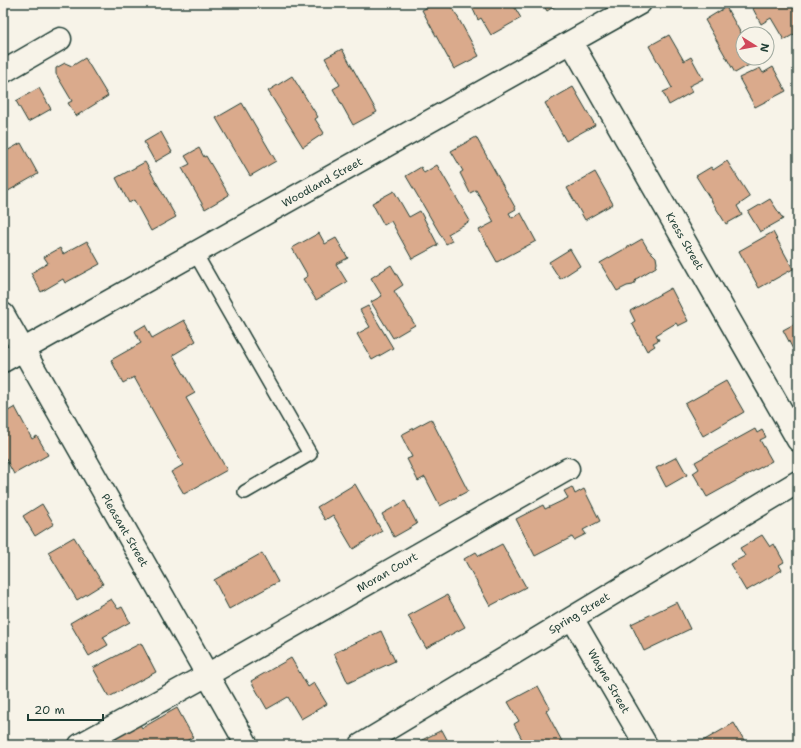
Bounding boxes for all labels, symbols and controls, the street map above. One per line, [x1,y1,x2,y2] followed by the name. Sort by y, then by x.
[735,26,775,66] north arrow
[756,42,773,54] text: N
[279,154,366,211] street label: Woodland Street
[662,210,707,273] street label: Kress Street
[98,491,152,570] street label: Pleasant Street
[354,549,421,596] street label: Moran Court
[546,589,613,638] street label: Spring Street
[584,646,633,716] street label: Wayne Street
[28,696,103,722] scale bar
[34,702,65,718] text: 20 m

